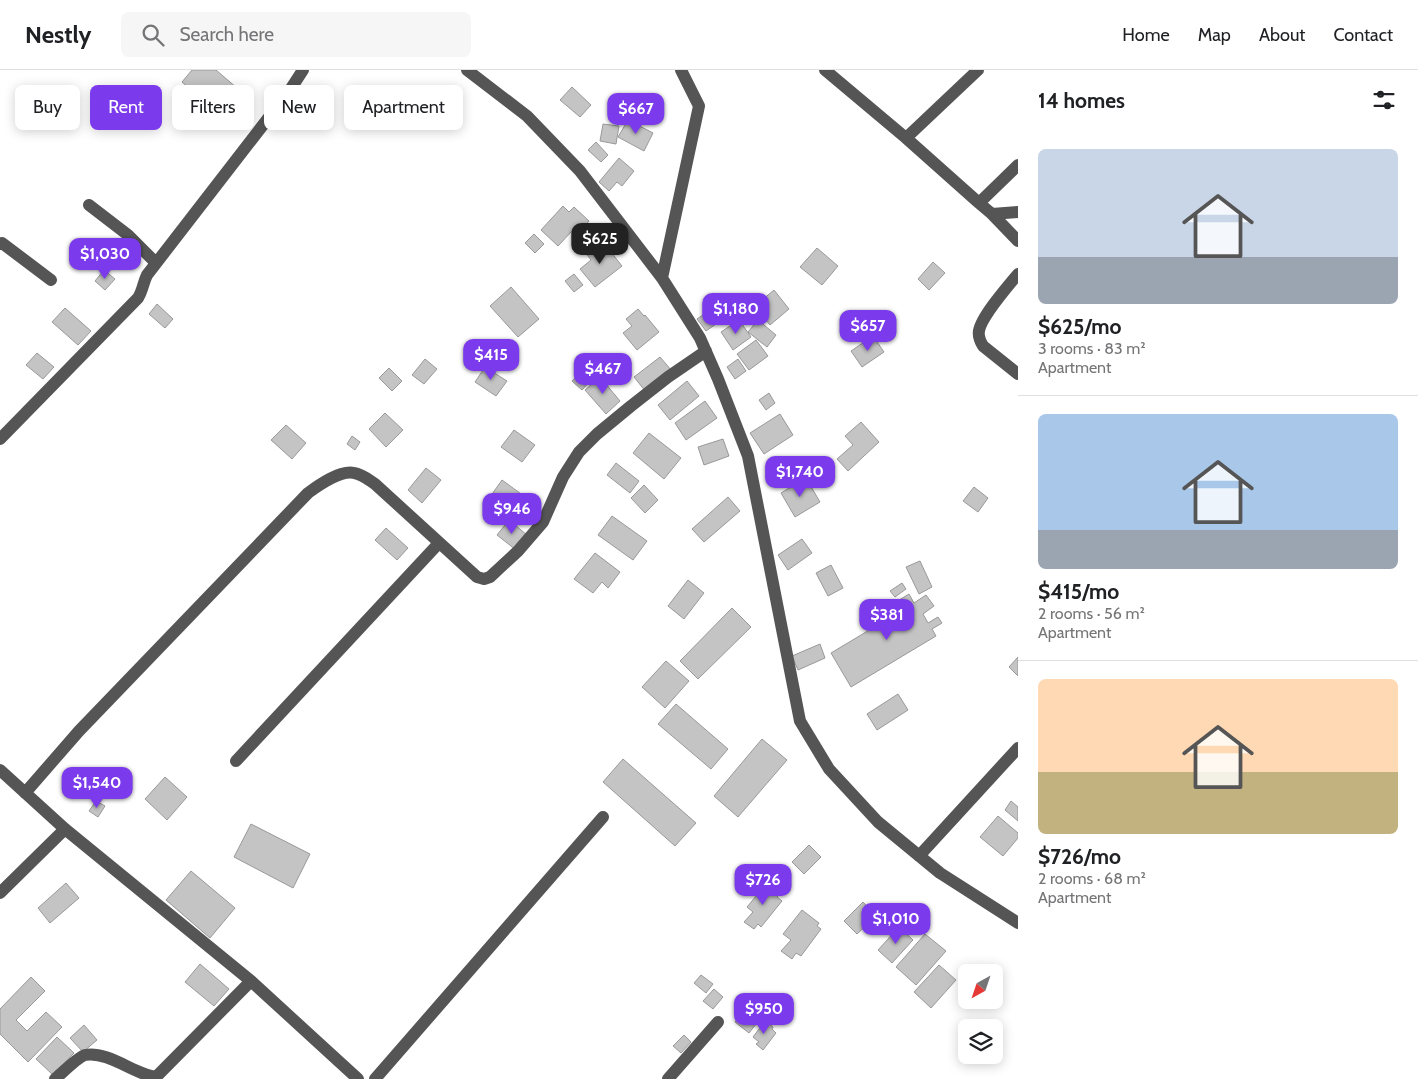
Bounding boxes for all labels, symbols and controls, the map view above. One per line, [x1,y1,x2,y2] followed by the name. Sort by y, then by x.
[121,12,471,57] search box
[25,20,91,49] text: Nestly
[139,21,167,49] icon: search
[179,23,274,46] text: Search here
[1122,24,1170,46] text: Home
[1198,24,1231,46] text: Map
[1259,24,1305,46] text: About
[1333,24,1393,46] text: Contact
[15,85,80,130] chip: Buy
[90,85,162,130] chip: Rent
[172,85,254,130] chip: Filters
[264,85,334,130] chip: New
[344,85,463,130] chip: Apartment
[1370,86,1398,114] icon: filters
[1038,88,1125,113] text: 14 homes
[606,92,666,135] pin: $667
[618,99,654,118] text: $667
[1173,181,1263,271] icon: home
[570,222,630,265] pin: $625
[582,229,618,248] text: $625
[64,238,146,280] pin: $1,030
[80,244,130,263] text: $1,030
[695,292,777,335] pin: $1,180
[713,299,759,318] text: $1,180
[838,310,898,352] pin: $657
[1038,314,1122,339] text: $625/mo
[850,316,886,335] text: $657
[461,338,521,381] pin: $415
[1038,339,1146,358] text: 3 rooms · 83 m²
[474,345,508,364] text: $415
[573,352,633,395] pin: $467
[1038,358,1111,377] text: Apartment
[585,359,621,378] text: $467
[1173,447,1263,537] icon: home
[759,456,841,498] pin: $1,740
[776,462,824,481] text: $1,740
[482,492,542,535] pin: $946
[493,499,531,518] text: $946
[1038,579,1119,604] text: $415/mo
[857,598,917,641] pin: $381
[1038,604,1145,623] text: 2 rooms · 56 m²
[870,605,904,624] text: $381
[1038,623,1111,642] text: Apartment
[1173,712,1263,802] icon: home
[56,766,138,809] pin: $1,540
[73,773,121,792] text: $1,540
[1038,844,1121,869] text: $726/mo
[733,864,793,906] pin: $726
[1038,869,1146,888] text: 2 rooms · 68 m²
[746,870,780,889] text: $726
[1038,888,1111,907] text: Apartment
[855,902,937,945] pin: $1,010
[872,909,920,928] text: $1,010
[958,964,1002,1009] north arrow
[958,964,1003,1064] map controls
[734,992,794,1035] pin: $950
[745,999,783,1018] text: $950
[958,1019,1003,1064] button: layers

